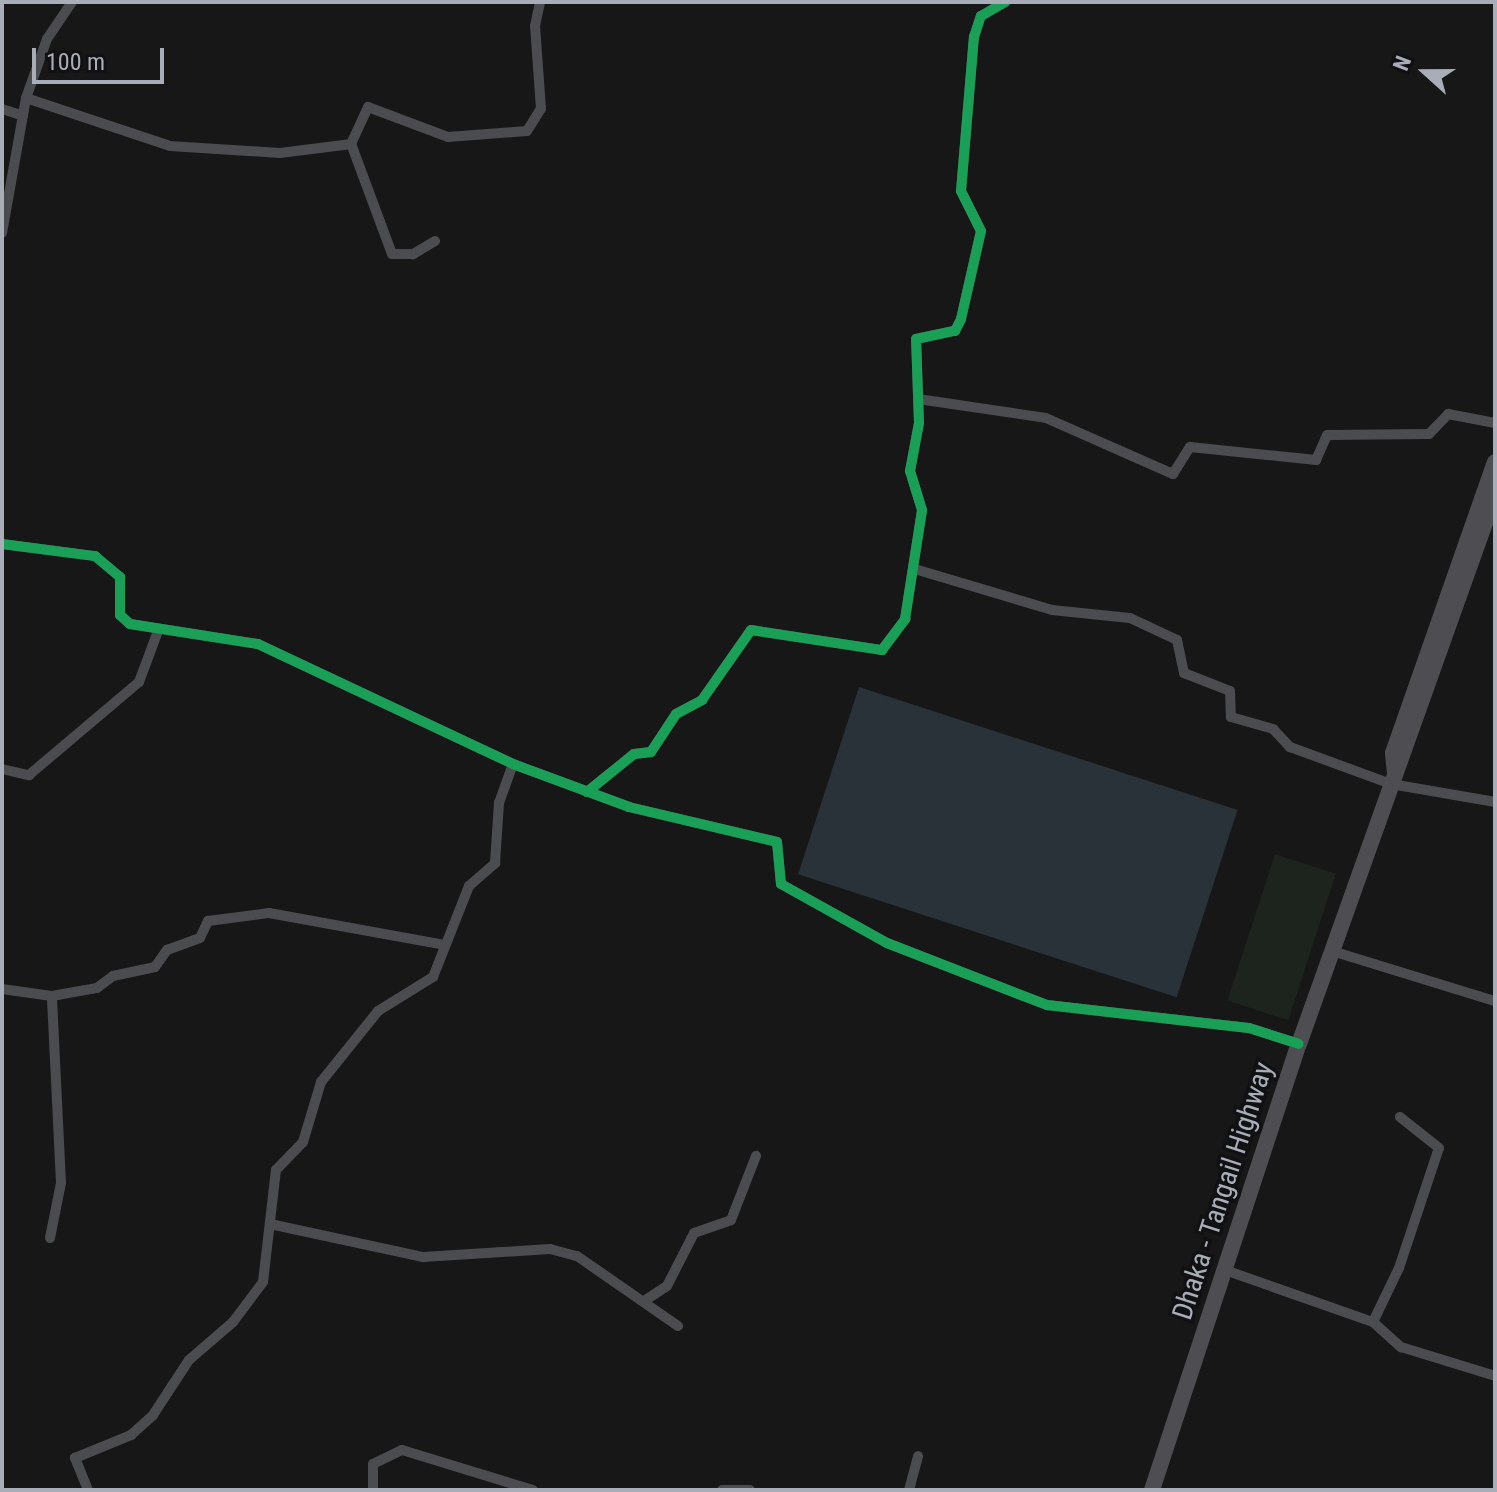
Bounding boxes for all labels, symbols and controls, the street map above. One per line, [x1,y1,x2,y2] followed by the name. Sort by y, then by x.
[36,32,168,82] scale bar
[1385,32,1465,112] north arrow
[46,48,105,76] text: 100 m
[1388,52,1416,74] text: N
[1165,1058,1281,1324] street label: Dhaka - Tangail Highway

